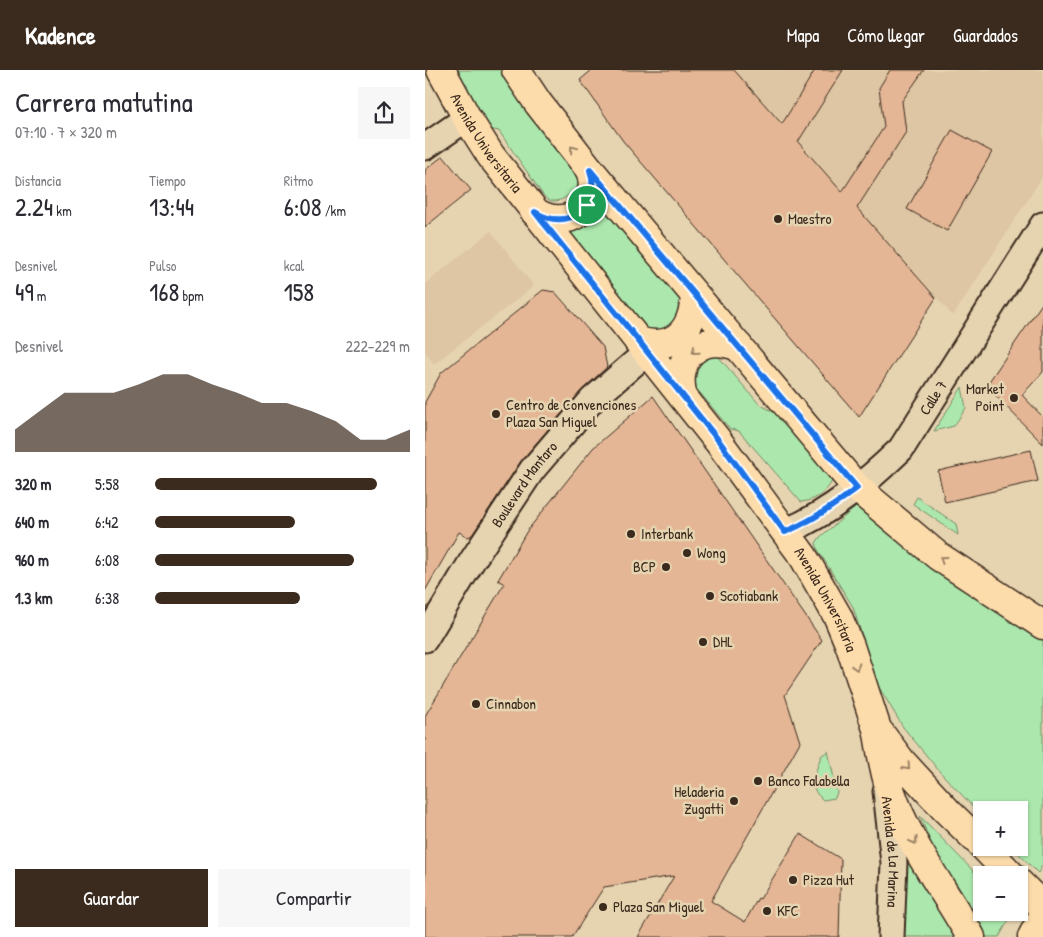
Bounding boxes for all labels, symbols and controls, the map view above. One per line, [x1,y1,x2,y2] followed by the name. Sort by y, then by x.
[25,19,96,51] text: Kadence
[787,23,819,48] text: Mapa
[847,23,925,48] text: Cómo llegar
[953,23,1018,48] text: Guardados
[15,83,193,121] text: Carrera matutina
[358,87,410,139] button: share
[446,89,527,197] street label: Avenida Universitaria
[15,121,117,143] text: 07:10 · 7 × 320 m
[571,146,579,155] one-way arrow
[15,171,61,190] text: Distancia
[149,171,186,190] text: Tiempo
[284,171,313,190] text: Ritmo
[566,184,608,226] pin
[15,190,53,224] text: 2.24
[149,190,194,224] text: 13:44
[284,190,321,224] text: 6:08
[573,191,601,219] icon: arrive
[53,201,72,220] text: km
[321,201,346,220] text: /km
[788,208,832,229] place label: Maestro
[772,213,784,225] marker: Maestro
[15,256,57,275] text: Desnivel
[149,256,176,275] text: Pulso
[284,256,304,275] text: kcal
[15,275,34,309] text: 49
[149,275,179,309] text: 168
[284,275,314,309] text: 158
[34,286,46,305] text: m
[179,286,204,305] text: bpm
[15,335,63,357] text: Desnivel
[345,335,410,357] text: 222–229 m
[691,345,700,354] one-way arrow
[914,376,952,419] street label: Calle 7
[966,378,1005,416] place label: Market Point
[1008,392,1020,404] marker: Market Point
[506,394,636,432] place label: Centro de Convenciones Plaza San Miguel
[490,408,502,420] marker: Centro de Convenciones Plaza San Miguel
[486,437,562,531] street label: Boulevard Mantaro
[15,473,51,495] text: 320 m
[95,473,119,495] text: 5:58
[15,511,49,533] text: 640 m
[95,511,119,533] text: 6:42
[641,523,693,544] place label: Interbank
[625,528,637,540] marker: Interbank
[697,542,726,563] place label: Wong
[790,542,862,654] street label: Avenida Universitaria
[681,547,693,559] marker: Wong
[15,549,49,571] text: 960 m
[95,549,119,571] text: 6:08
[633,556,656,577] place label: BCP
[940,557,949,565] one-way arrow
[660,561,672,573] marker: BCP
[720,585,778,606] place label: Scotiabank
[15,587,53,609] text: 1.3 km
[95,587,119,609] text: 6:38
[704,590,716,602] marker: Scotiabank
[713,631,733,652] place label: DHL
[697,636,709,648] marker: DHL
[851,663,861,671] one-way arrow
[486,693,536,714] place label: Cinnabon
[470,698,482,710] marker: Cinnabon
[902,762,911,771] one-way arrow
[768,770,850,791] place label: Banco Falabella
[752,775,764,787] marker: Banco Falabella
[674,781,724,819] place label: Heladeria Zugatti
[728,795,740,807] marker: Heladeria Zugatti
[877,795,905,908] street label: Avenida de La Marina
[973,801,1028,921] map controls
[973,801,1028,856] button: +
[908,835,918,844] one-way arrow
[973,866,1028,921] button: −
[15,869,208,927] button: Guardar
[218,869,410,927] button: Compartir
[803,869,855,890] place label: Pizza Hut
[787,874,799,886] marker: Pizza Hut
[613,896,704,917] place label: Plaza San Miguel
[777,900,799,921] place label: KFC
[597,901,609,913] marker: Plaza San Miguel
[761,905,773,917] marker: KFC

